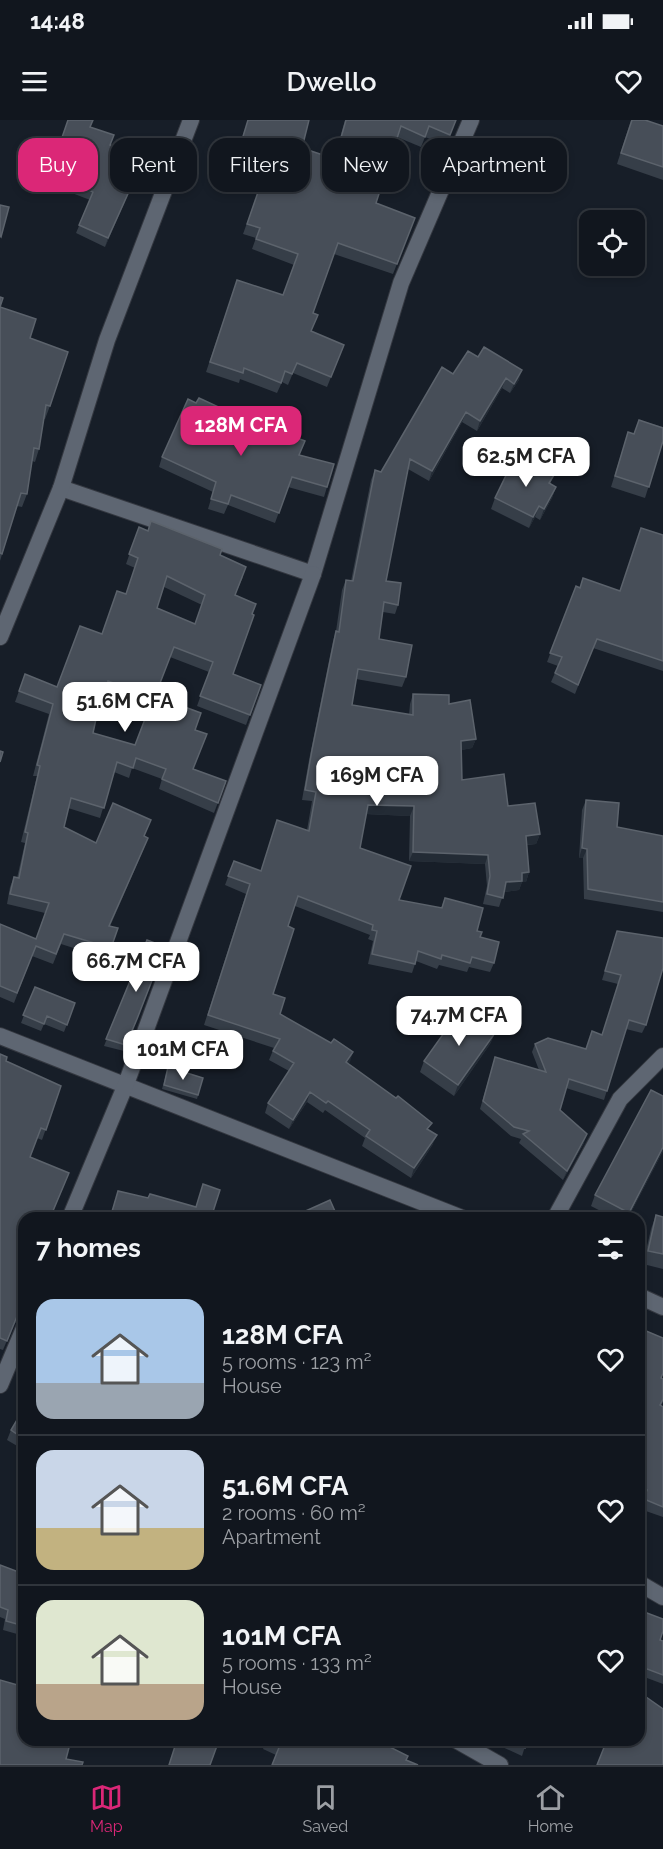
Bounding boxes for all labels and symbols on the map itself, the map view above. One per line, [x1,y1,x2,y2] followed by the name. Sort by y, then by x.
[179,406,303,457] pin: 128M CFA
[457,437,595,488] pin: 62.5M CFA
[56,682,194,733] pin: 51.6M CFA
[315,756,439,807] pin: 169M CFA
[67,942,205,993] pin: 66.7M CFA
[390,996,528,1047] pin: 74.7M CFA
[121,1030,245,1081] pin: 101M CFA

